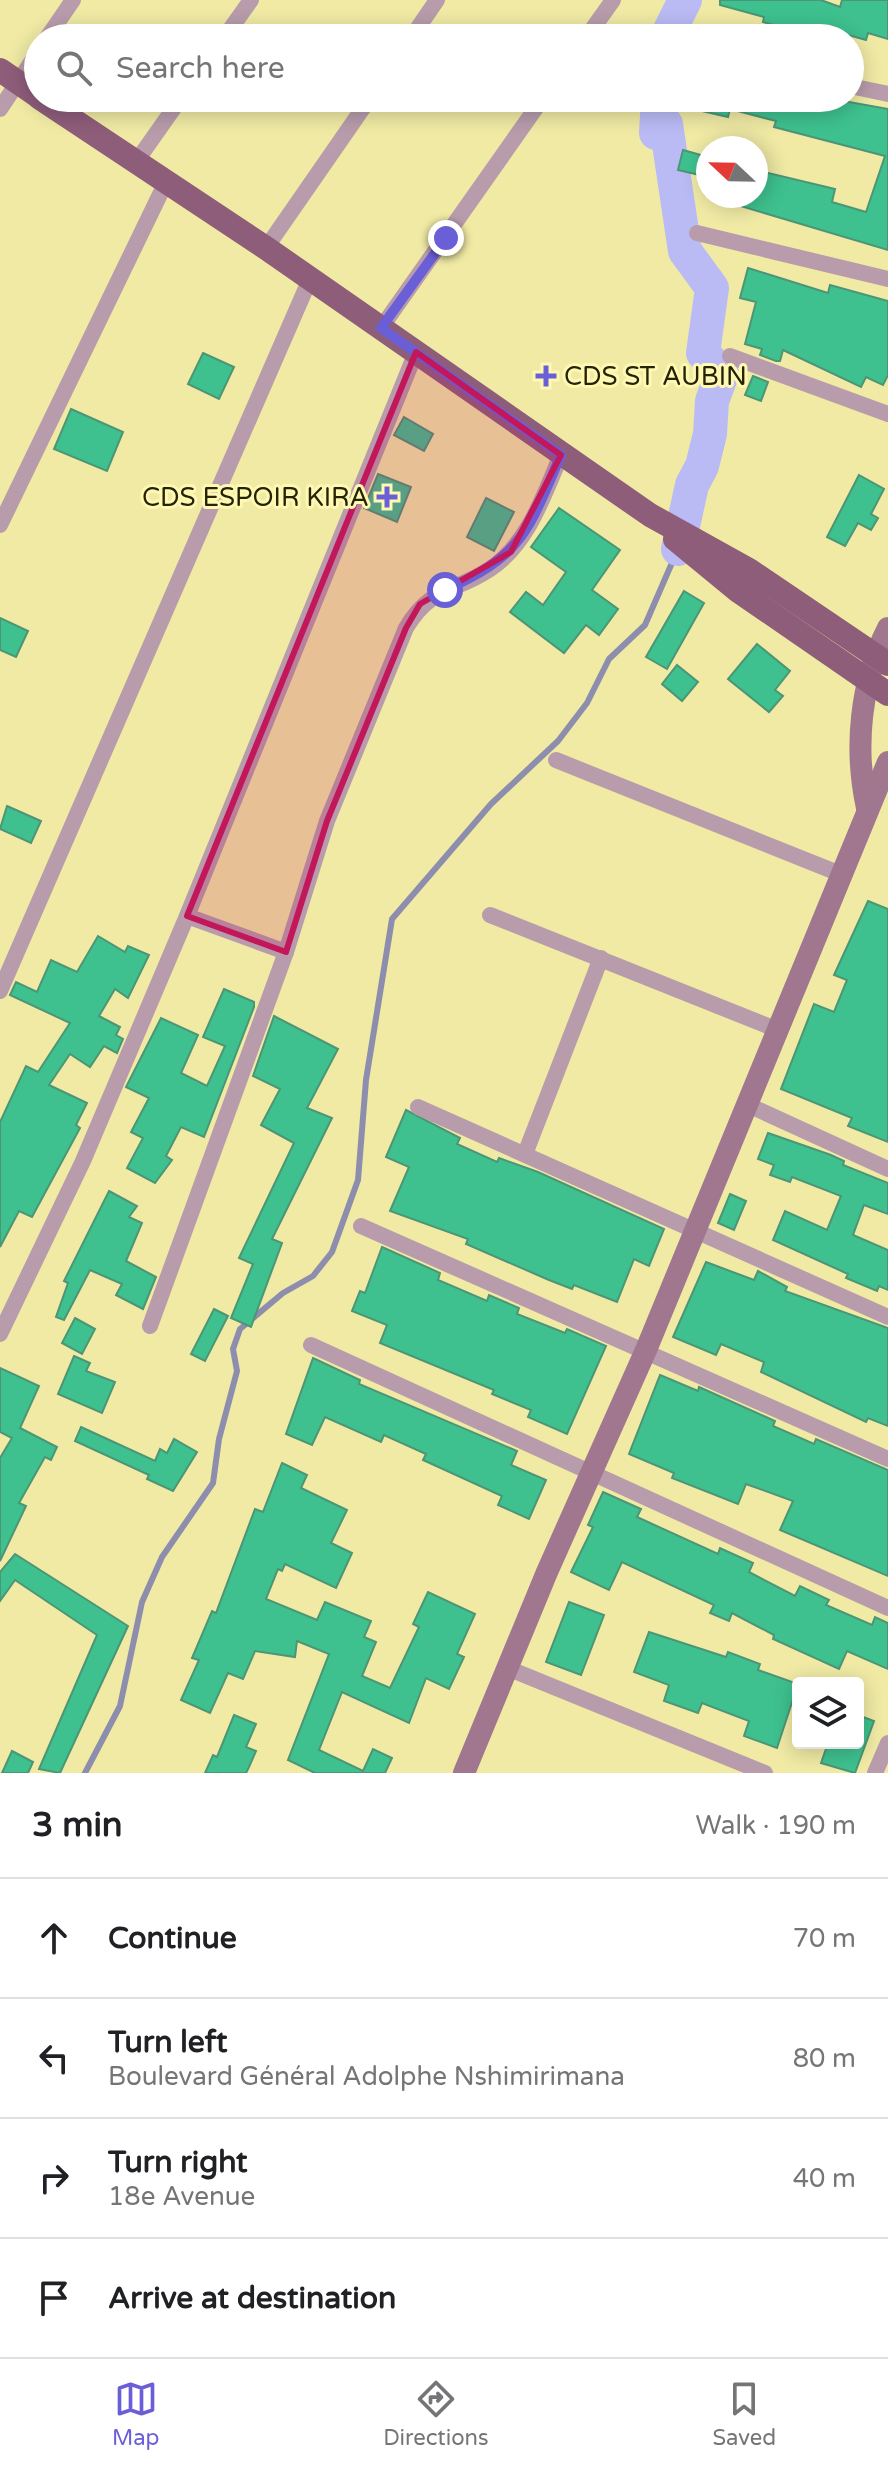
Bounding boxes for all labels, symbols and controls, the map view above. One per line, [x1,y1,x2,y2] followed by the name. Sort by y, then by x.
[24,24,864,112] search box
[52,46,96,90] icon: search
[116,50,285,87] text: Search here
[696,136,768,208] north arrow
[428,220,464,256] route end
[564,361,747,392] place label: CDS ST AUBIN
[535,365,557,387] marker: CDS ST AUBIN
[142,482,369,513] place label: CDS ESPOIR KIRA
[376,486,398,508] marker: CDS ESPOIR KIRA
[427,572,463,608] route start
[792,1677,864,1749] map controls
[792,1677,864,1749] button: layers
[32,1805,123,1846] text: 3 min
[696,1810,856,1841] text: Walk · 190 m
[32,1916,76,1960] icon: ahead
[108,1920,237,1957] text: Continue
[793,1923,856,1954] text: 70 m
[108,2024,227,2061] text: Turn left
[32,2036,76,2080] icon: left
[793,2043,856,2074] text: 80 m
[108,2061,625,2092] text: Boulevard Général Adolphe Nshimirimana
[108,2144,248,2181] text: Turn right
[32,2156,76,2200] icon: right
[793,2163,856,2194] text: 40 m
[108,2181,255,2212] text: 18e Avenue
[32,2276,76,2320] icon: arrive
[108,2280,396,2317] text: Arrive at destination
[112,2377,159,2451] tab: Map
[383,2377,489,2451] tab: Directions
[712,2377,776,2451] tab: Saved

